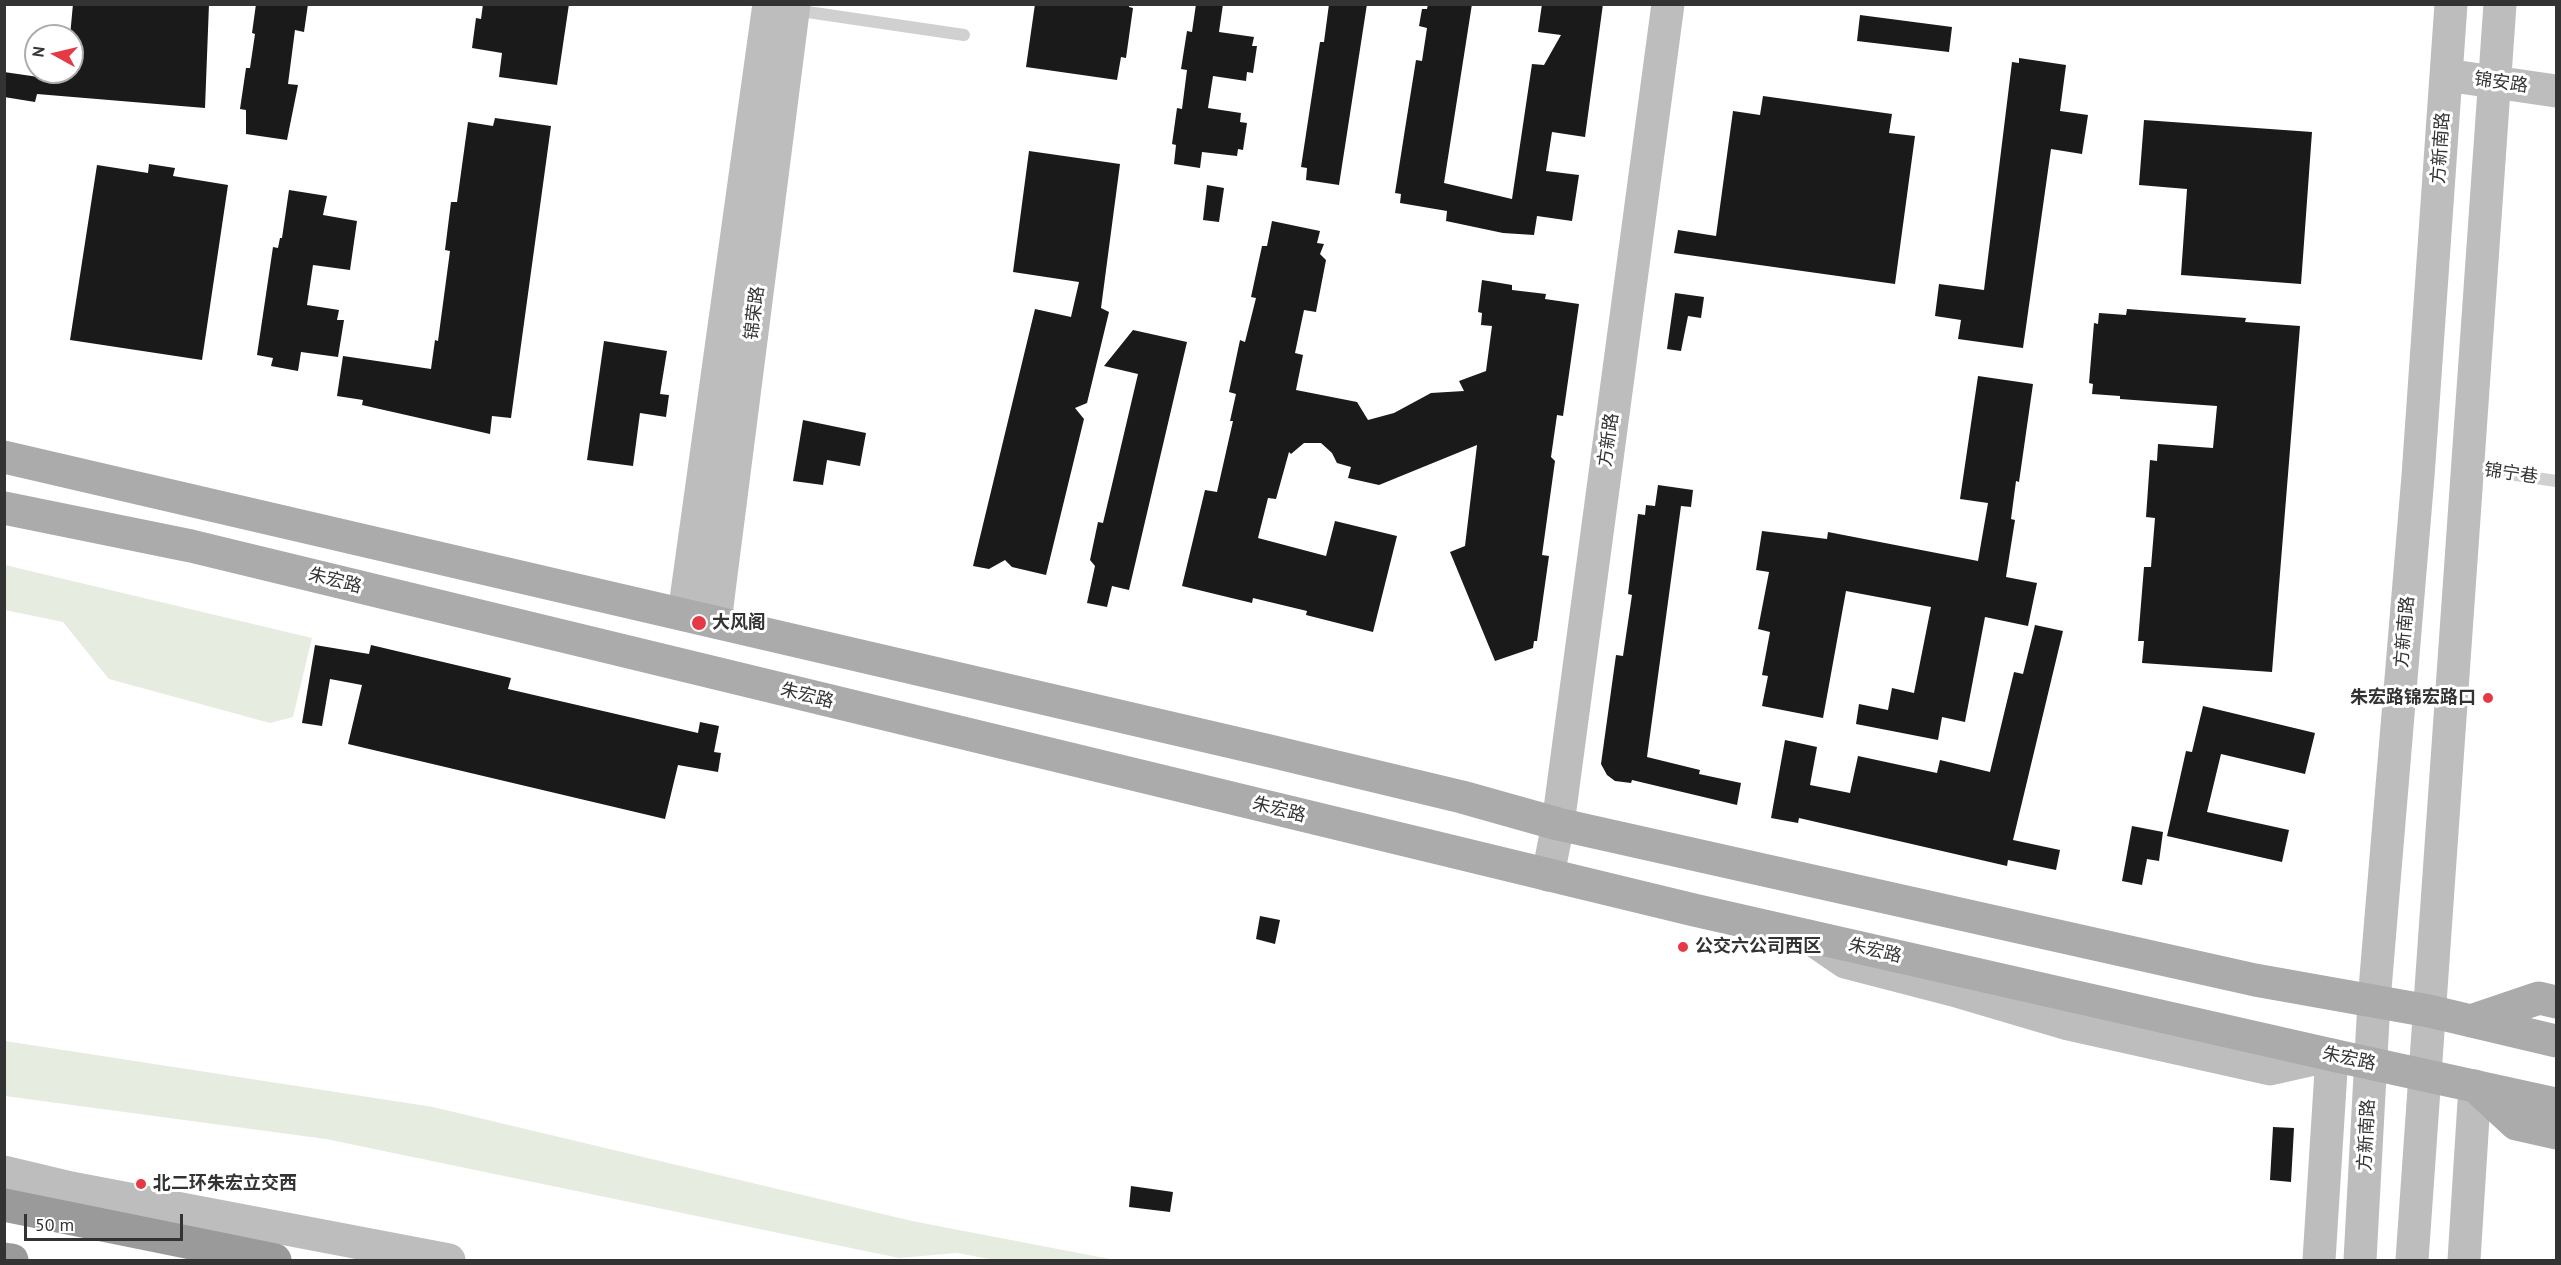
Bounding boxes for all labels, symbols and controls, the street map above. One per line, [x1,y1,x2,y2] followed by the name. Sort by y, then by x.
[24,24,84,84] north arrow
[28,45,49,58] text: N
[2473,69,2529,97] street label: 锦安路
[2428,111,2454,185] street label: 方新南路
[741,285,769,341] street label: 锦荣路
[1595,412,1623,468] street label: 方新路
[2483,460,2539,488] street label: 锦宁巷
[306,564,364,598] street label: 朱宏路
[2391,595,2419,669] street label: 方新南路
[712,612,766,634] place label: 大风阁
[690,614,708,632] marker: 大风阁
[778,679,836,713] street label: 朱宏路
[2350,687,2476,709] place label: 朱宏路锦宏路口
[2481,691,2495,705] marker: 朱宏路锦宏路口
[1250,793,1308,827] street label: 朱宏路
[1846,934,1904,968] street label: 朱宏路
[1695,936,1821,958] place label: 公交六公司西区
[1676,940,1690,954] marker: 公交六公司西区
[2320,1043,2378,1075] street label: 朱宏路
[2354,1098,2380,1172] street label: 方新南路
[153,1173,297,1195] place label: 北二环朱宏立交西
[134,1177,148,1191] marker: 北二环朱宏立交西
[27,1202,186,1240] scale bar
[35,1213,74,1236] text: 50 m

